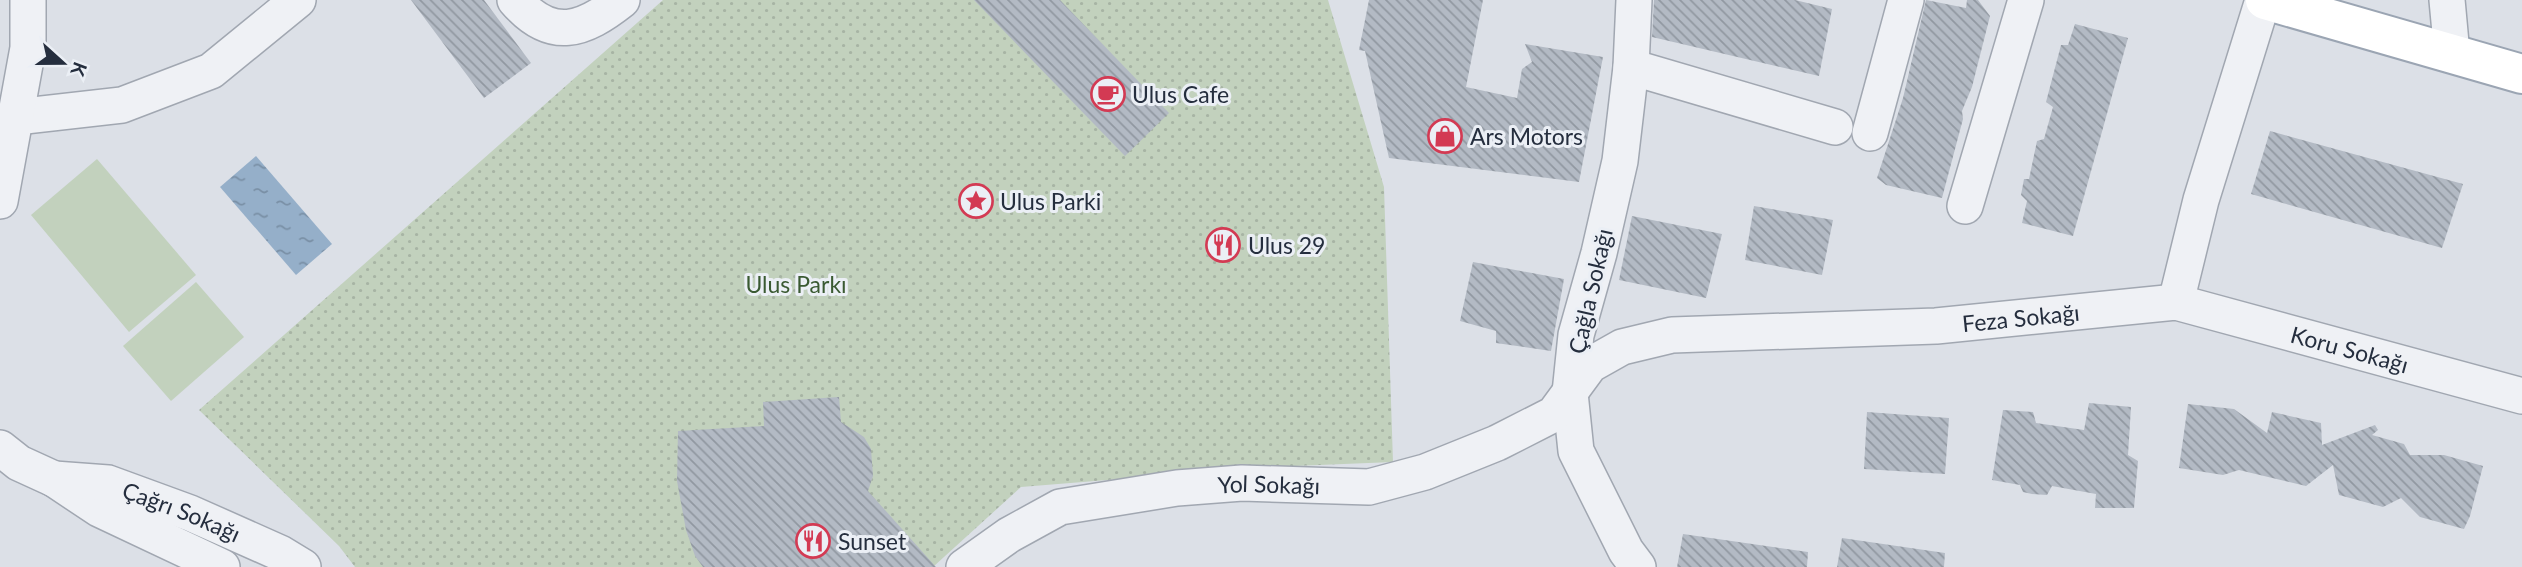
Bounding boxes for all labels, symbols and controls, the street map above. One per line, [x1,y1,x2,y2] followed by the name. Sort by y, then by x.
[28,28,98,98] north arrow
[66,59,92,80] text: K
[1089,75,1127,113] cafe icon: Ulus Cafe
[1132,80,1229,108] place label: Ulus Cafe
[1426,117,1464,155] shop icon: Ars Motors
[1470,122,1583,150] place label: Ars Motors
[957,182,995,220] place icon: Ulus Parki
[1000,187,1101,215] place label: Ulus Parki
[1204,226,1242,264] restaurant icon: Ulus 29
[1562,226,1618,356] street label: Çağla Sokağı
[1248,231,1325,259] place label: Ulus 29
[745,270,847,298] park label: Ulus Parkı
[1961,298,2081,337] street label: Feza Sokağı
[2288,320,2412,379] street label: Koru Sokağı
[1217,469,1320,499] street label: Yol Sokağı
[119,476,245,548] street label: Çağrı Sokağı
[794,522,832,560] restaurant icon: Sunset
[838,527,907,555] place label: Sunset

